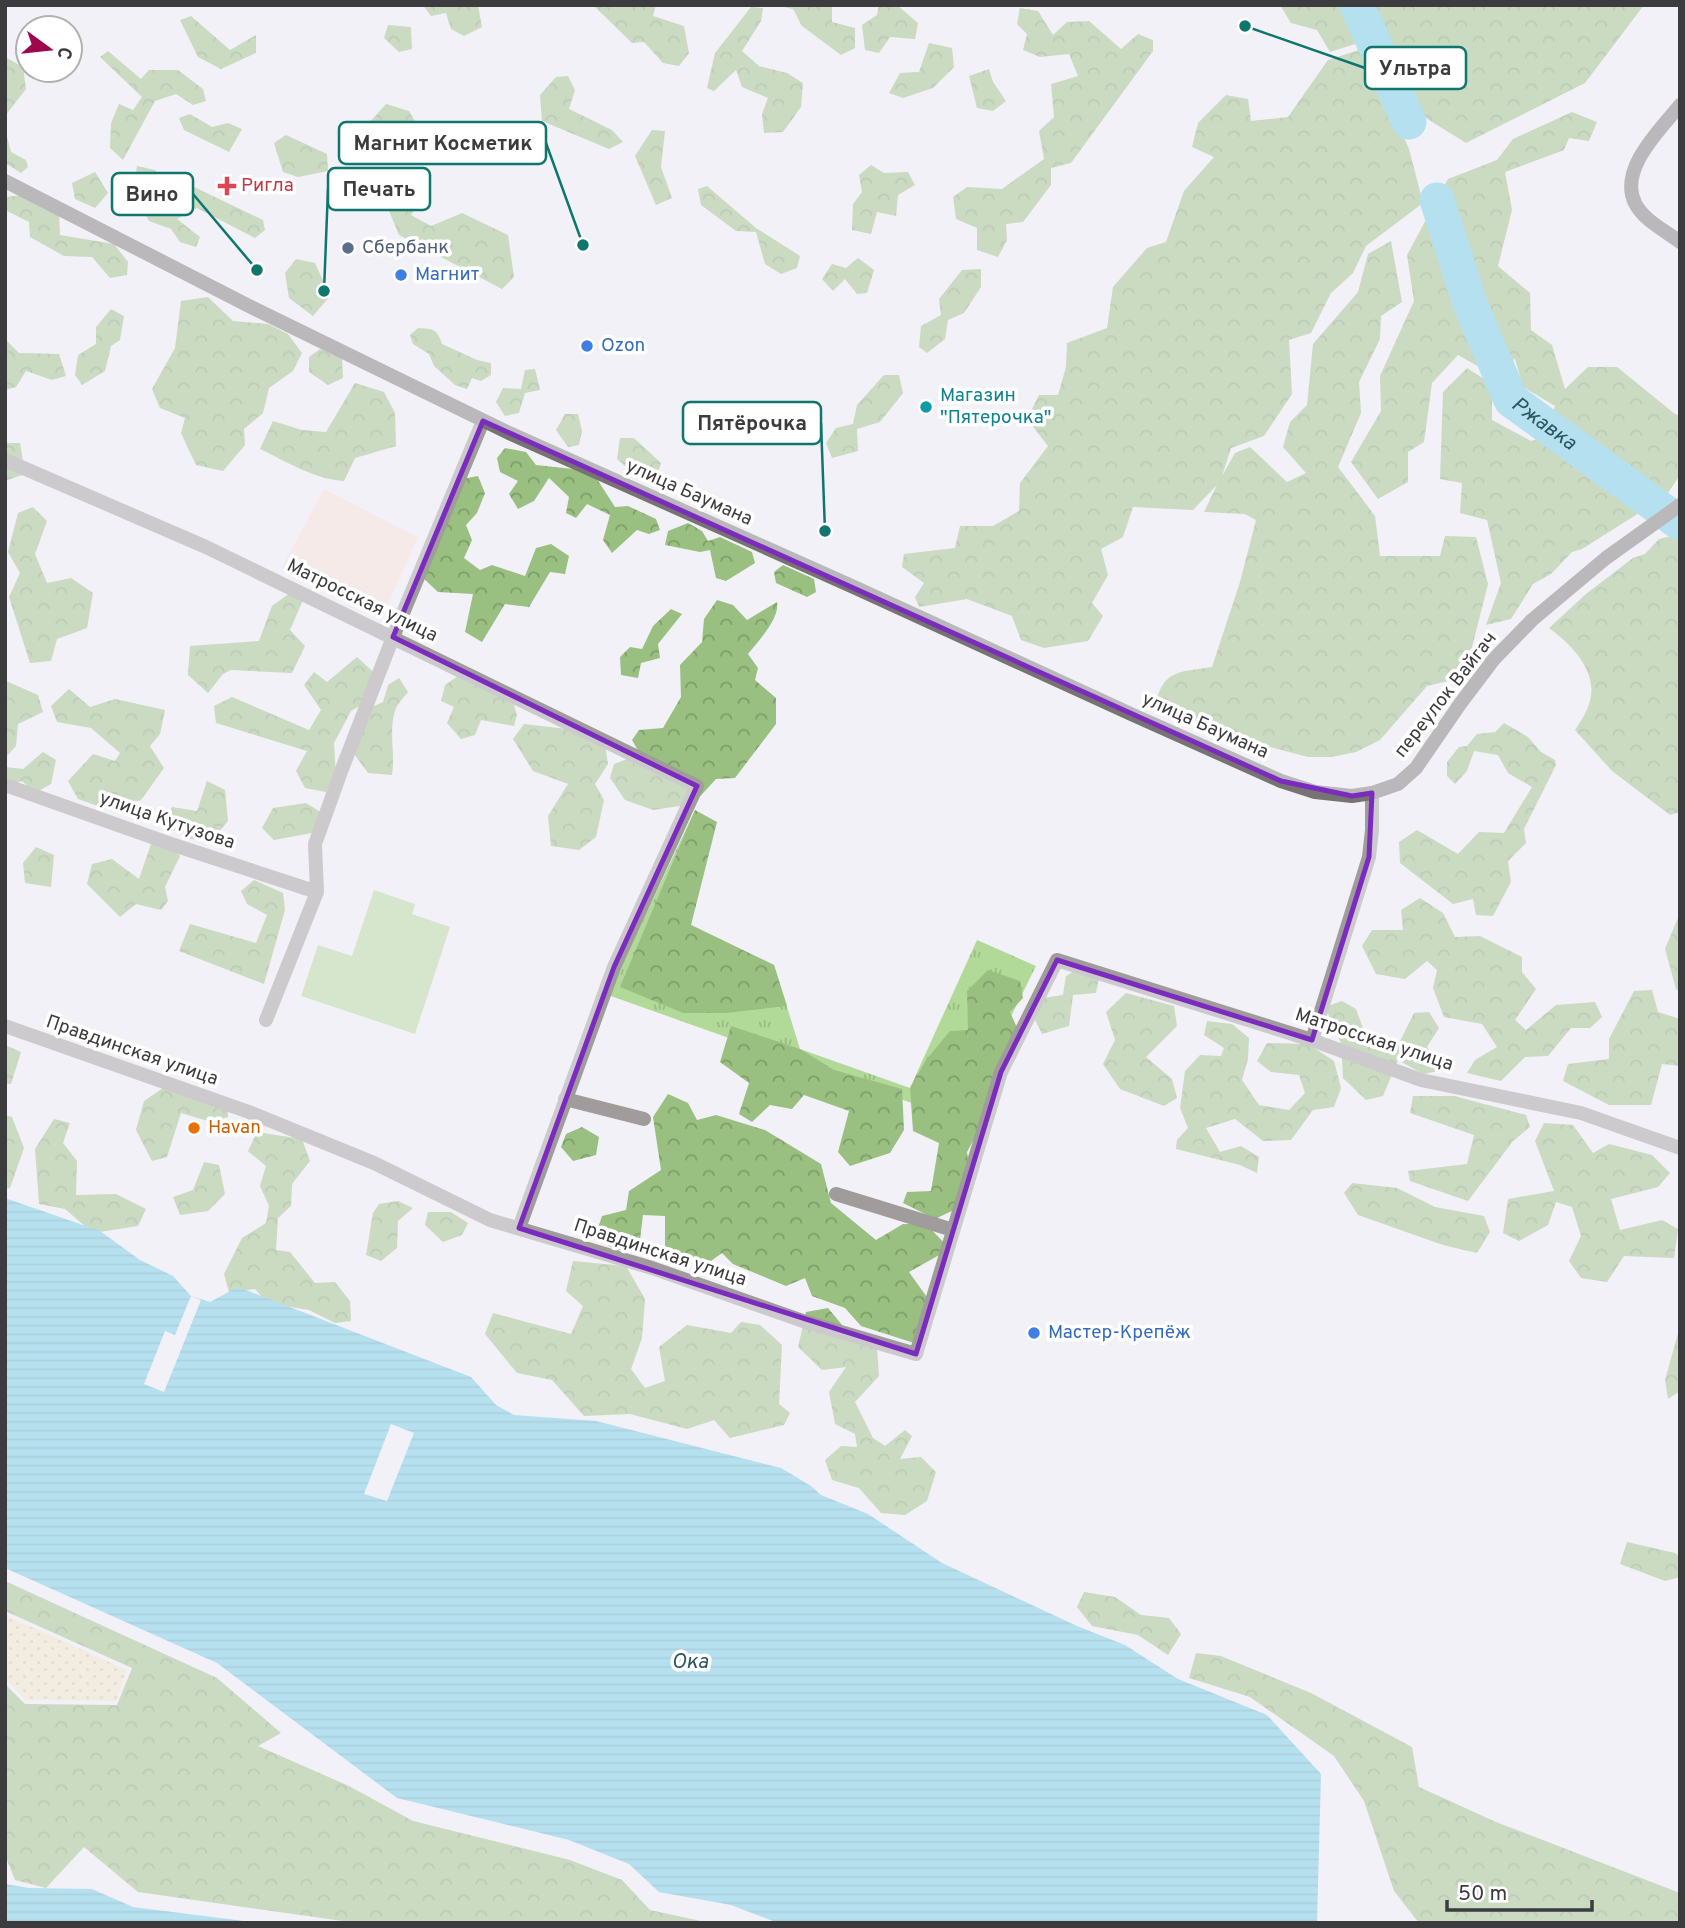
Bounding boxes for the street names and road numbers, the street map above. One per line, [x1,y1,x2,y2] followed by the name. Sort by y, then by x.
[622,454,756,532] street label: улица Баумана
[283,554,441,648] street label: Матросская улица
[1389,627,1503,763] street label: переулок Вайгач
[1138,687,1272,765] street label: улица Баумана
[96,787,238,855] street label: улица Кутузова
[1292,1003,1456,1077] street label: Матросская улица
[43,1010,221,1092] street label: Правдинская улица
[571,1214,749,1292] street label: Правдинская улица

